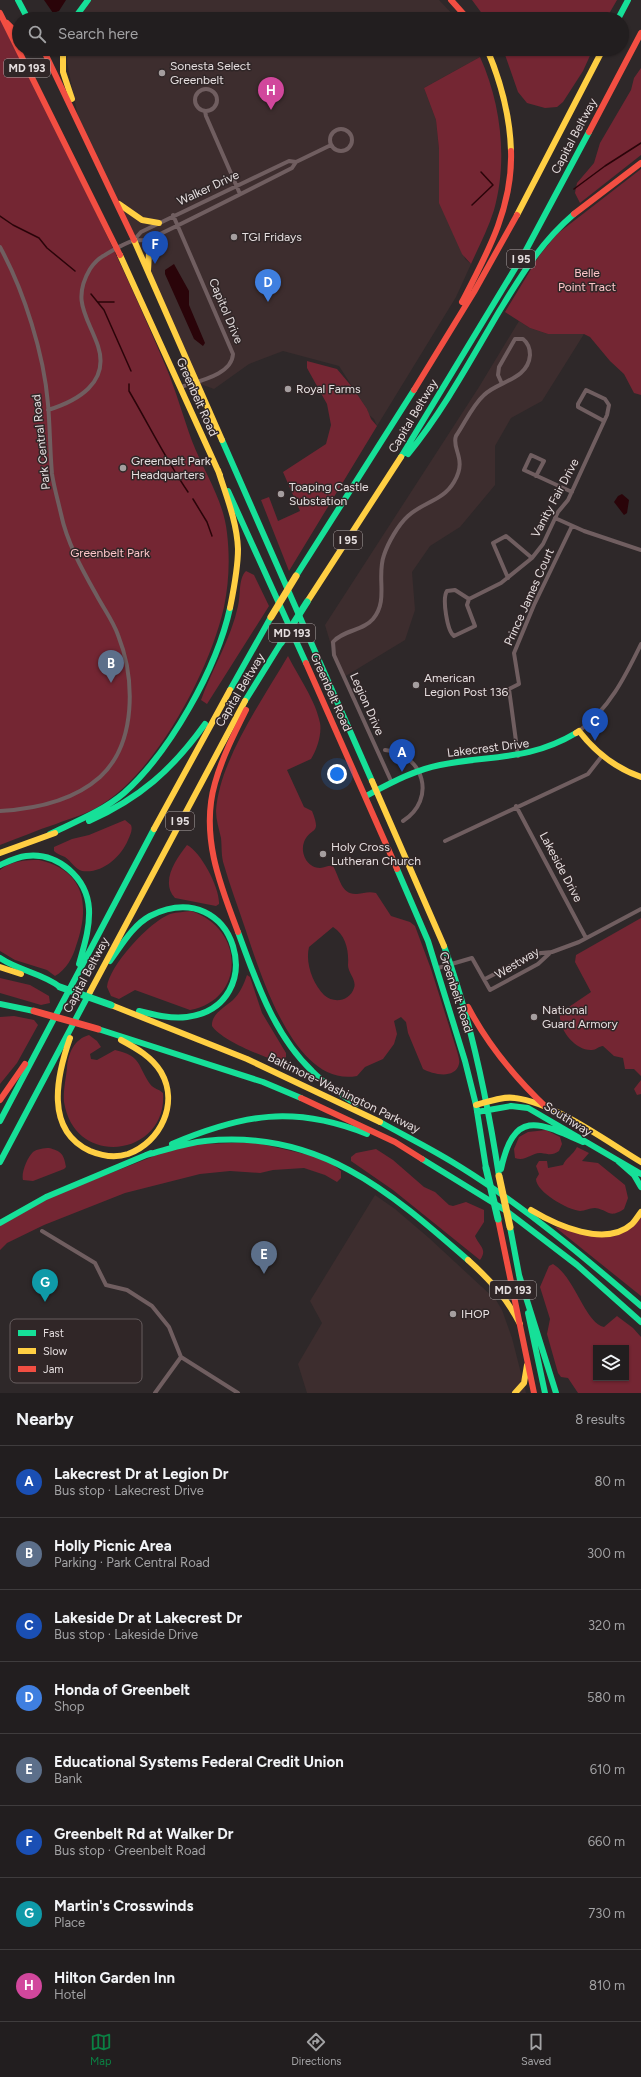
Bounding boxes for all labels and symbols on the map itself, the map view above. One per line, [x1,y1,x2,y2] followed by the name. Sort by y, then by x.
[4,59,50,77] road number: MD 193
[170,59,251,87] place label: Sonesta Select Greenbelt
[157,68,167,78] marker: Sonesta Select Greenbelt
[258,77,284,110] pin: H
[548,95,600,176] street label: Capital Beltway
[175,167,242,208] street label: Walker Drive
[242,230,302,244] place label: TGI Fridays
[142,231,168,264] pin: F
[229,232,239,242] marker: TGI Fridays
[507,250,535,268] road number: I 95
[558,266,616,294] park label: Belle Point Tract
[255,269,281,302] pin: D
[206,276,246,346] street label: Capitol Drive
[173,356,221,438] street label: Greenbelt Road
[385,376,441,455] street label: Capital Beltway
[296,382,361,396] place label: Royal Farms
[283,384,293,394] marker: Royal Farms
[29,394,53,490] street label: Park Central Road
[131,454,211,482] place label: Greenbelt Park Headquarters
[528,456,582,540] street label: Vanity Fair Drive
[118,463,128,473] marker: Greenbelt Park Headquarters
[289,480,369,508] place label: Toaping Castle Substation
[276,489,286,499] marker: Toaping Castle Substation
[334,531,362,549] road number: I 95
[70,546,150,560] park label: Greenbelt Park
[501,546,557,648] street label: Prince James Court
[269,624,315,642] road number: MD 193
[98,650,124,683] pin: B
[212,650,268,729] street label: Capital Beltway
[307,651,355,733] street label: Greenbelt Road
[347,671,387,738] street label: Legion Drive
[424,671,509,699] place label: American Legion Post 136
[411,680,421,690] marker: American Legion Post 136
[582,708,608,741] pin: C
[446,736,530,760] street label: Lakecrest Drive
[389,739,415,772] pin: A
[327,764,347,784] your location
[166,812,194,830] road number: I 95
[537,830,586,905] street label: Lakeside Drive
[331,840,421,868] place label: Holy Cross Lutheran Church
[318,849,328,859] marker: Holy Cross Lutheran Church
[60,934,112,1015] street label: Capital Beltway
[492,944,542,982] street label: Westway
[436,950,476,1034] street label: Greenbelt Road
[542,1003,618,1031] place label: National Guard Armory
[529,1012,539,1022] marker: National Guard Armory
[266,1050,423,1136] street label: Baltimore-Washington Parkway
[541,1099,595,1140] street label: Southway
[251,1241,277,1274] pin: E
[32,1269,58,1302] pin: G
[490,1281,536,1299] road number: MD 193
[461,1307,490,1321] place label: IHOP
[448,1309,458,1319] marker: IHOP
[10,1319,142,1383] legend
[43,1327,64,1340] text: Fast
[43,1345,67,1358] text: Slow
[43,1363,64,1376] text: Jam

